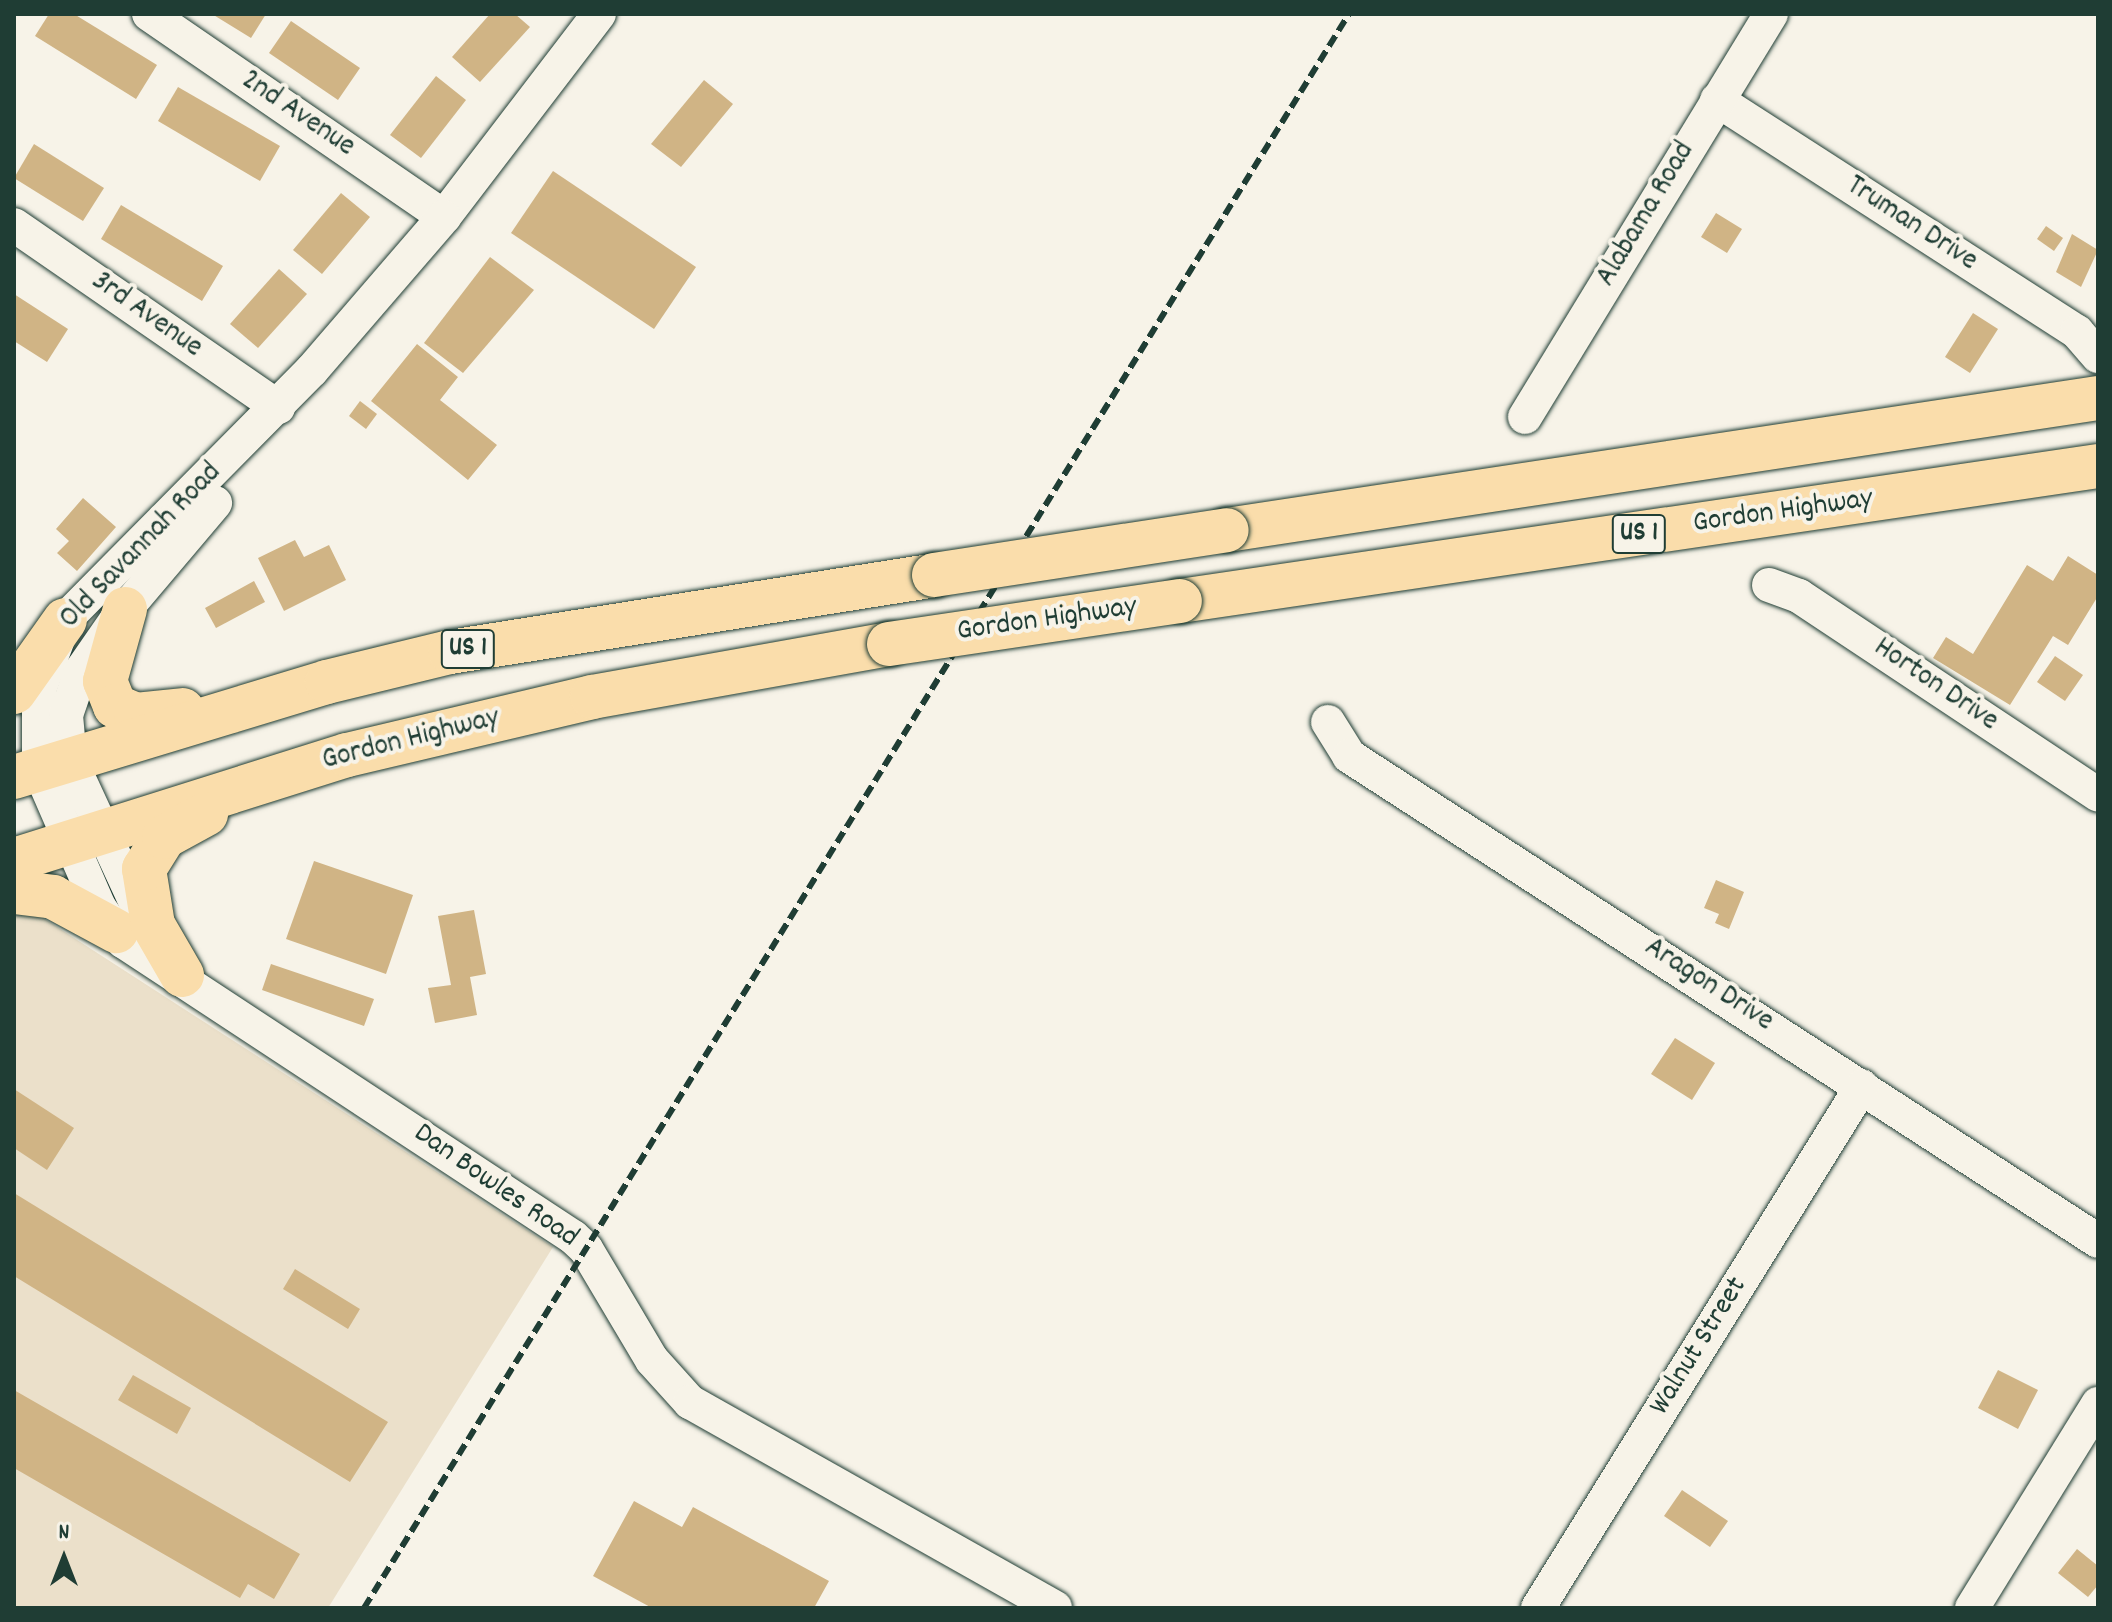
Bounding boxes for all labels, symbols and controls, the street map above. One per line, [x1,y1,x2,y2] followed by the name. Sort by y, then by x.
[233,64,361,166] street label: 2nd Avenue
[1590,136,1704,294] street label: Alabama Road
[1839,169,1983,281] street label: Truman Drive
[83,265,209,367] street label: 3rd Avenue
[53,456,231,638] street label: Old Savannah Road
[1691,483,1875,543] street label: Gordon Highway
[1611,510,1667,558] road number: US 1
[955,591,1139,651] street label: Gordon Highway
[440,625,496,673] road number: US 1
[1866,631,2004,741] street label: Horton Drive
[319,702,503,780] street label: Gordon Highway
[1637,931,1779,1041] street label: Aragon Drive
[406,1117,584,1257] street label: Dan Bowles Road
[1643,1271,1757,1423] street label: Walnut Street
[24,1518,104,1598] north arrow
[59,1518,69,1549] text: N

